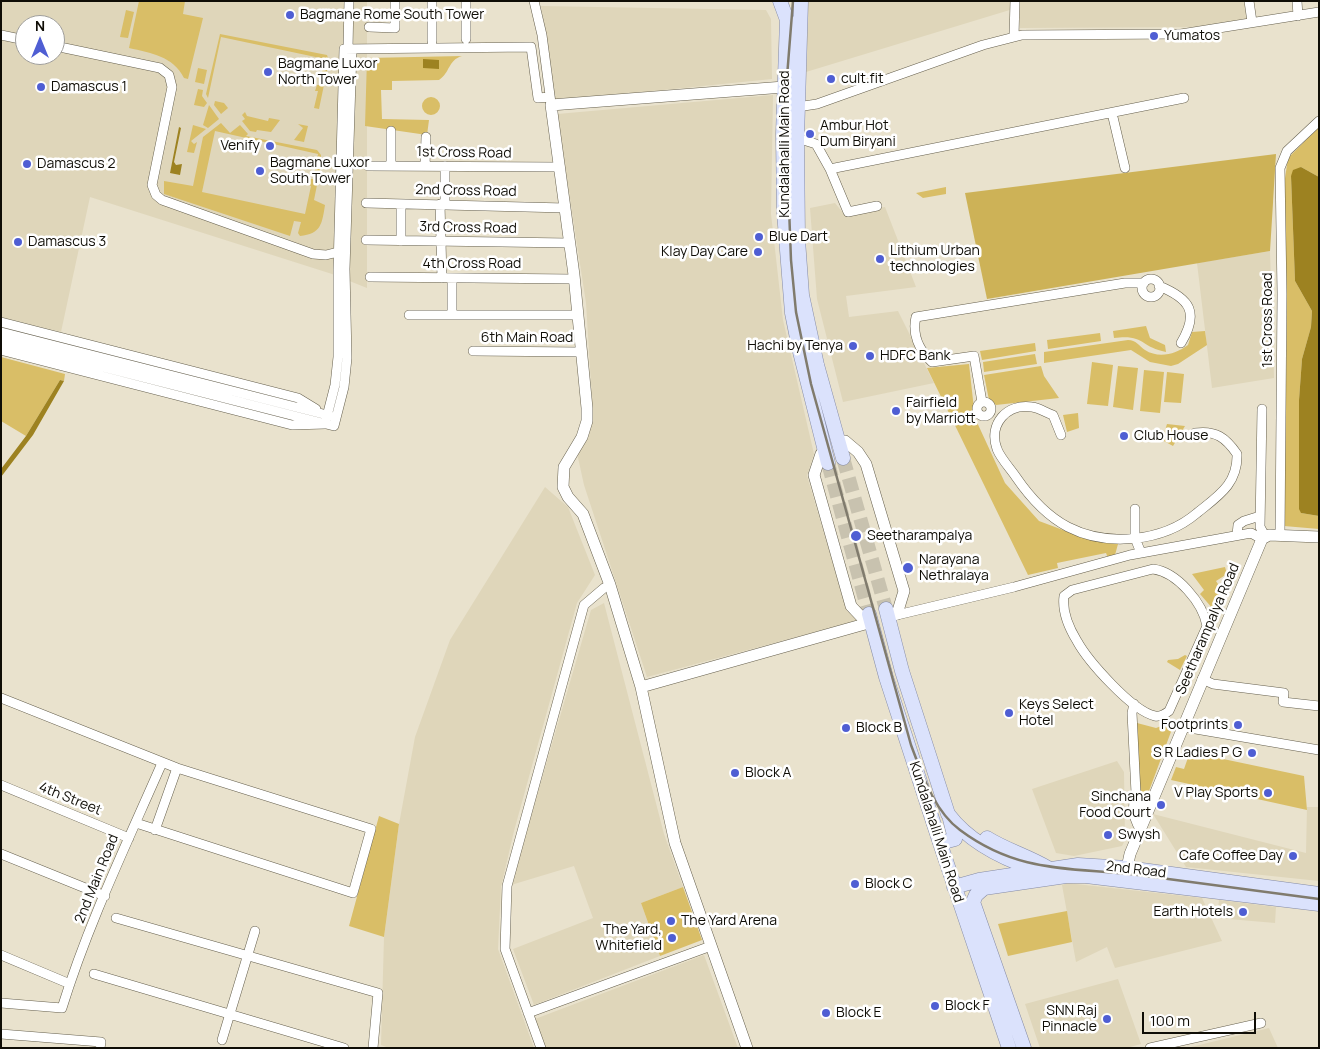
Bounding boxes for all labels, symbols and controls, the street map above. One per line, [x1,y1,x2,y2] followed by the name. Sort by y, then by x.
[300,7,484,23] place label: Bagmane Rome South Tower
[284,9,296,21] marker: Bagmane Rome South Tower
[15,15,65,65] north arrow
[35,16,45,35] text: N
[1164,28,1220,44] place label: Yumatos
[1148,30,1160,42] marker: Yumatos
[278,56,377,88] place label: Bagmane Luxor North Tower
[262,66,274,78] marker: Bagmane Luxor North Tower
[777,70,793,218] street label: Kundalahalli Main Road
[841,71,884,87] place label: cult.fit
[825,73,837,85] marker: cult.fit
[51,79,127,95] place label: Damascus 1
[35,81,47,93] marker: Damascus 1
[820,118,896,150] place label: Ambur Hot Dum Biryani
[804,128,816,140] marker: Ambur Hot Dum Biryani
[220,138,260,154] place label: Venify
[264,140,276,152] marker: Venify
[416,144,512,162] street label: 1st Cross Road
[270,155,369,188] place label: Bagmane Luxor South Tower
[37,156,115,172] place label: Damascus 2
[21,158,33,170] marker: Damascus 2
[254,165,266,177] marker: Bagmane Luxor South Tower
[415,182,517,200] street label: 2nd Cross Road
[419,219,517,237] street label: 3rd Cross Road
[769,229,828,245] place label: Blue Dart
[753,231,765,243] marker: Blue Dart
[28,234,106,250] place label: Damascus 3
[12,236,24,248] marker: Damascus 3
[890,243,980,276] place label: Lithium Urban technologies
[661,244,748,260] place label: Klay Day Care
[752,246,764,258] marker: Klay Day Care
[874,253,886,265] marker: Lithium Urban technologies
[423,256,521,272] street label: 4th Cross Road
[1260,272,1276,368] street label: 1st Cross Road
[481,330,573,346] street label: 6th Main Road
[747,338,843,354] place label: Hachi by Tenya
[847,340,859,352] marker: Hachi by Tenya
[880,348,950,364] place label: HDFC Bank
[864,350,876,362] marker: HDFC Bank
[906,395,976,428] place label: Fairfield by Marriott
[890,405,902,417] marker: Fairfield by Marriott
[1134,428,1208,444] place label: Club House
[1118,430,1130,442] marker: Club House
[867,528,972,544] place label: Seetharampalya
[849,529,863,543] marker: Seetharampalya
[919,552,989,584] place label: Narayana Nethralaya
[901,561,915,575] marker: Narayana Nethralaya
[1173,561,1243,697] street label: Seetharampalya Road
[1019,697,1094,730] place label: Keys Select Hotel
[1003,707,1015,719] marker: Keys Select Hotel
[1161,717,1228,733] place label: Footprints
[1232,719,1244,731] marker: Footprints
[856,720,902,736] place label: Block B
[840,722,852,734] marker: Block B
[1153,745,1242,761] place label: S R Ladies P G
[1246,747,1258,759] marker: S R Ladies P G
[905,759,967,905] street label: Kundalahalli Main Road
[745,765,791,781] place label: Block A
[729,767,741,779] marker: Block A
[36,779,104,819] street label: 4th Street
[1174,785,1258,801] place label: V Play Sports
[1262,787,1274,799] marker: V Play Sports
[1079,789,1151,822] place label: Sinchana Food Court
[1155,799,1167,811] marker: Sinchana Food Court
[1118,827,1160,843] place label: Swysh
[1102,829,1114,841] marker: Swysh
[72,832,122,926] street label: 2nd Main Road
[1179,848,1283,864] place label: Cafe Coffee Day
[1287,850,1299,862] marker: Cafe Coffee Day
[1105,858,1167,882] street label: 2nd Road
[865,876,913,892] place label: Block C
[849,878,861,890] marker: Block C
[1153,904,1233,920] place label: Earth Hotels
[1237,906,1249,918] marker: Earth Hotels
[681,913,777,929] place label: The Yard Arena
[665,915,677,927] marker: The Yard Arena
[596,922,662,954] place label: The Yard, Whitefield
[666,932,678,944] marker: The Yard, Whitefield
[945,998,990,1014] place label: Block F
[929,1000,941,1012] marker: Block F
[1145,1002,1259,1034] scale bar
[1042,1003,1097,1036] place label: SNN Raj Pinnacle
[836,1005,882,1021] place label: Block E
[820,1007,832,1019] marker: Block E
[1150,1010,1190,1031] text: 100 m
[1101,1013,1113,1025] marker: SNN Raj Pinnacle

